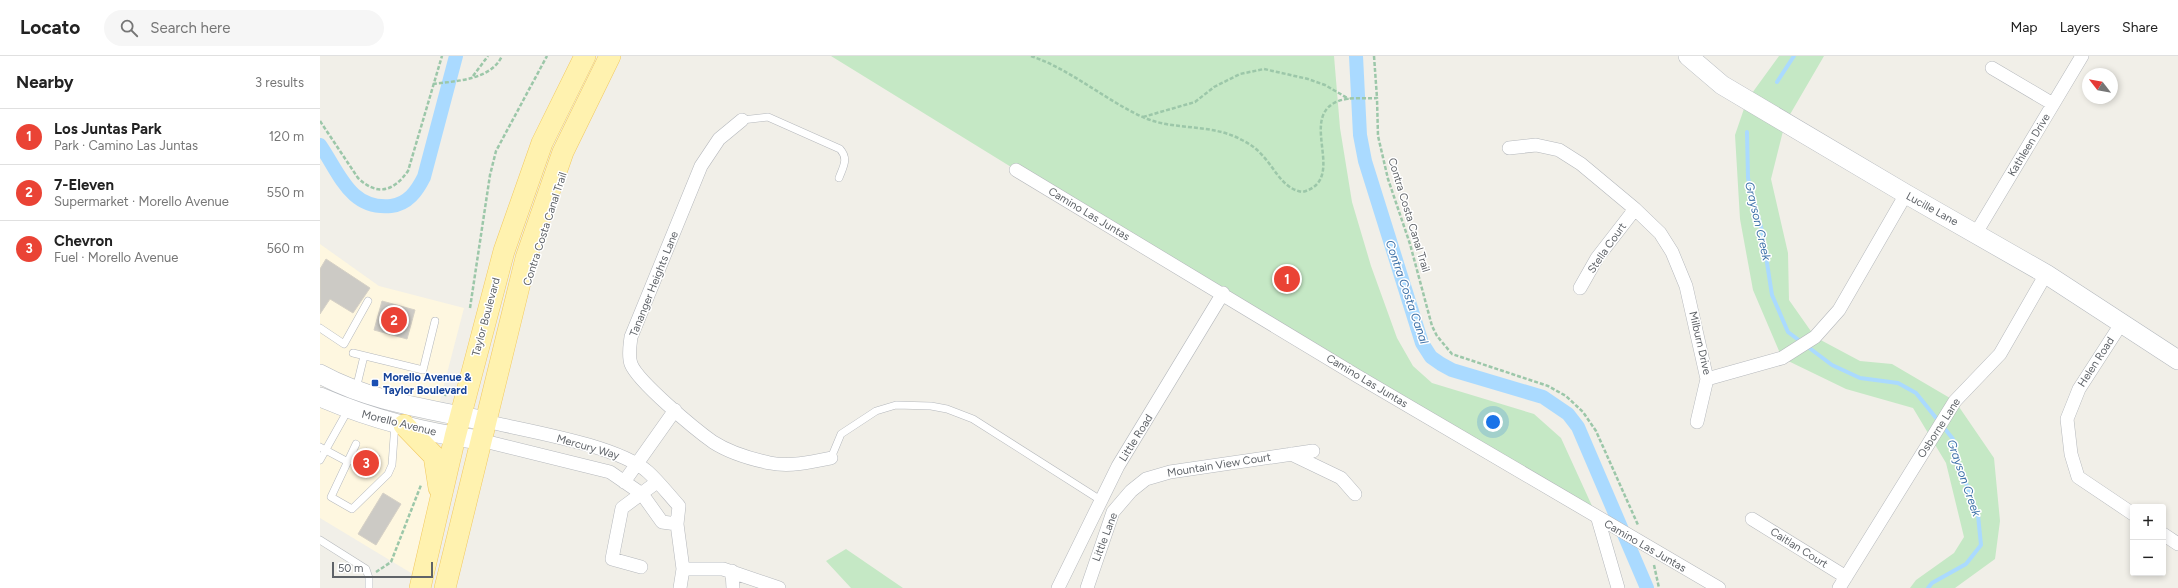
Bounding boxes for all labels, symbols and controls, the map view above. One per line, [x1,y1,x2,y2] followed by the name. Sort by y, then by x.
[104,10,384,46] search box
[20,16,80,39] text: Locato
[118,17,140,39] icon: search
[150,19,230,37] text: Search here
[2010,19,2038,36] text: Map
[2060,19,2100,36] text: Layers
[2122,19,2158,36] text: Share
[2082,68,2118,104] north arrow
[16,72,74,92] text: Nearby
[255,75,304,90] text: 3 results
[2005,111,2053,179] street label: Kathleen Drive
[54,120,162,138] text: Los Juntas Park
[26,129,32,144] text: 1
[269,129,304,144] text: 120 m
[54,138,198,153] text: Park · Camino Las Juntas
[1385,156,1433,274] street label: Contra Costa Canal Trail
[520,170,570,288] street label: Contra Costa Canal Trail
[54,176,114,194] text: 7-Eleven
[1742,180,1774,263] water label: Grayson Creek
[25,185,33,200] text: 2
[266,185,304,200] text: 550 m
[1046,185,1132,243] street label: Camino Las Juntas
[1904,189,1960,229] street label: Lucille Lane
[54,194,229,209] text: Supermarket · Morello Avenue
[1585,220,1629,276] street label: Stella Court
[627,229,681,339] street label: Tananger Heights Lane
[54,232,113,250] text: Chevron
[1383,238,1431,346] water label: Contra Costa Canal
[25,241,33,256] text: 3
[267,241,304,256] text: 560 m
[54,250,178,265] text: Fuel · Morello Avenue
[1274,264,1300,294] pin: 1
[469,276,503,358] street label: Taylor Boulevard
[381,305,407,335] pin: 2
[1686,310,1714,376] street label: Milburn Drive
[2075,335,2117,389] street label: Helen Road
[1324,352,1410,410] street label: Camino Las Juntas
[383,371,472,397] place label: Morello Avenue & Taylor Boulevard
[370,378,380,388] marker: Morello Avenue & Taylor Boulevard
[1915,396,1963,460] street label: Osborne Lane
[360,407,438,439] street label: Morello Avenue
[1116,412,1156,464] street label: Little Road
[1483,412,1503,432] your location
[555,432,621,462] street label: Mercury Way
[1944,438,1984,519] water label: Grayson Creek
[353,448,379,478] pin: 3
[1166,450,1272,480] street label: Mountain View Court
[2130,504,2166,576] map controls
[2130,504,2166,540] button: +
[1090,511,1120,563] street label: Little Lane
[1602,517,1688,575] street label: Camino Las Juntas
[1768,525,1830,571] street label: Caitlan Court
[2130,540,2166,576] button: −
[332,560,433,579] scale bar
[338,562,363,575] text: 50 m

